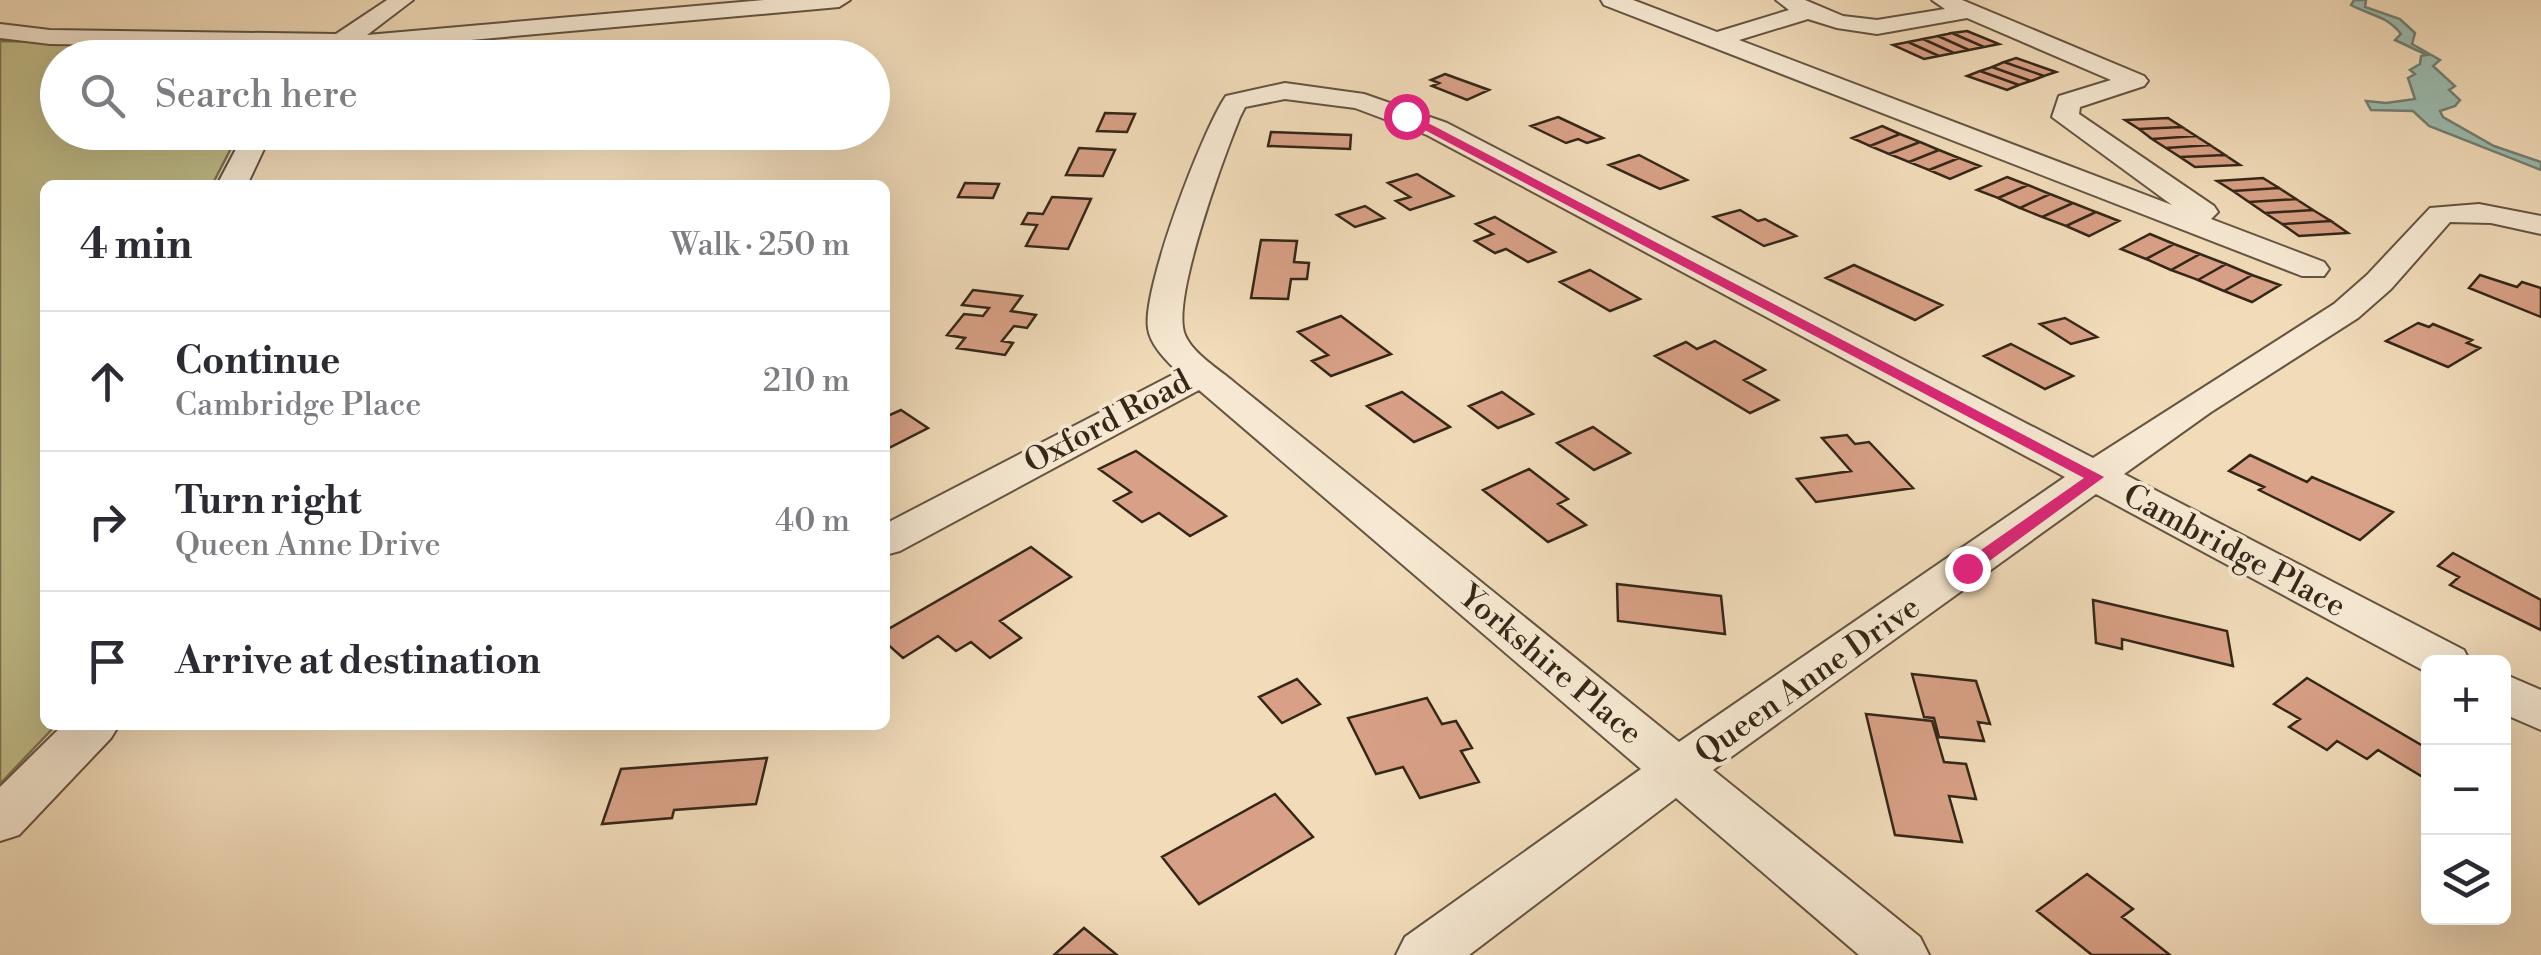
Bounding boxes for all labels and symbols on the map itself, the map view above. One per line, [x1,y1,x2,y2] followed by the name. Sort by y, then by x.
[1384,94,1430,140] route start
[1017,361,1198,482] street label: Oxford Road
[2116,475,2353,626] street label: Cambridge Place
[1945,546,1991,592] route end
[1449,575,1650,753] street label: Yorkshire Place
[1687,587,1928,772] street label: Queen Anne Drive

